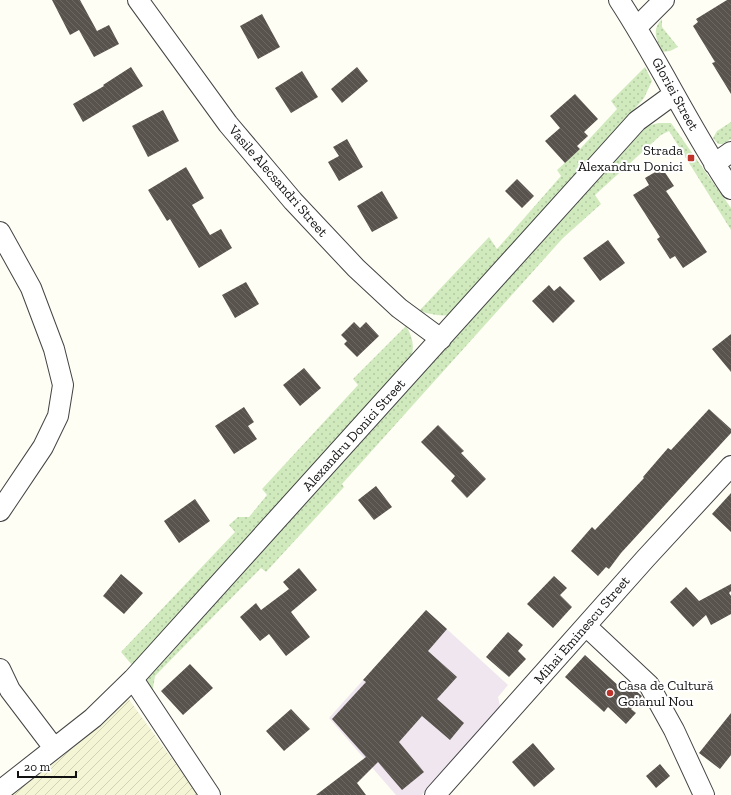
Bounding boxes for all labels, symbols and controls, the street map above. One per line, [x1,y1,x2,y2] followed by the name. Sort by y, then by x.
[648,54,702,134] street label: Gloriei Street
[224,121,332,241] street label: Vasile Alecsandri Street
[578,142,683,175] place label: Strada Alexandru Donici
[686,153,696,163] marker: Strada Alexandru Donici
[299,375,409,495] street label: Alexandru Donici Street
[531,572,634,687] street label: Mihai Eminescu Street
[618,677,714,710] place label: Casa de Cultură Goianul Nou
[605,688,615,698] marker: Casa de Cultură Goianul Nou
[18,753,76,779] scale bar
[24,760,51,774] text: 20 m

